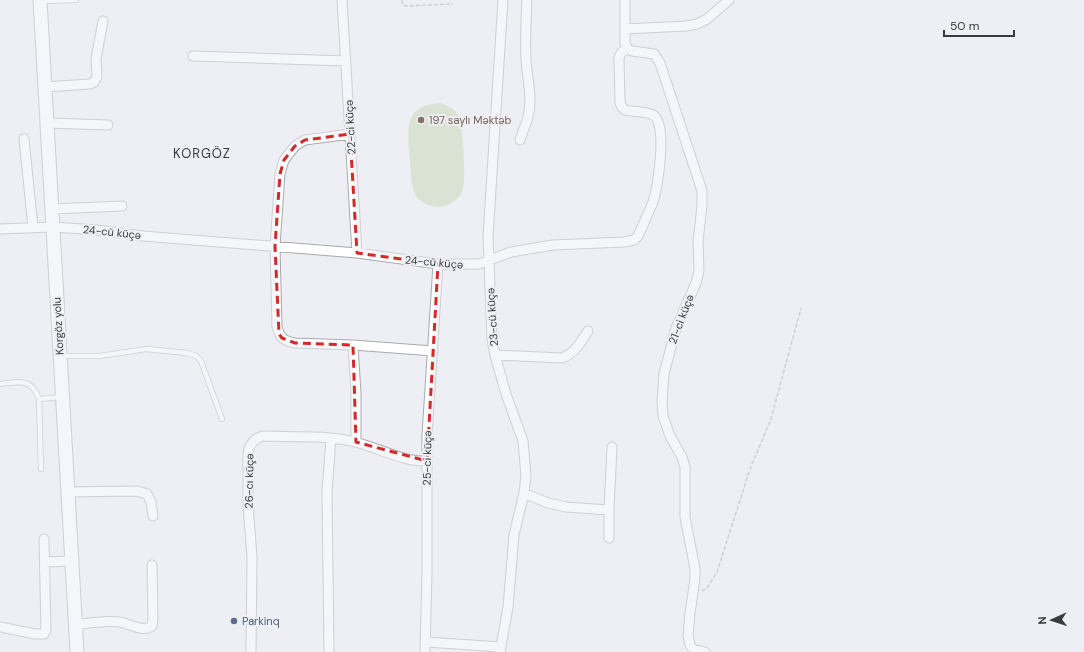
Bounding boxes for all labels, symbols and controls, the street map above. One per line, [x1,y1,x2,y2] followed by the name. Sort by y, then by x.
[944,12,1014,38] scale bar
[950,18,979,34] text: 50 m
[342,99,358,155] street label: 22-ci küçə
[429,113,512,127] place label: 197 saylı Məktəb
[416,115,426,125] marker: 197 saylı Məktəb
[173,145,231,162] district label: KORGÖZ
[82,222,142,242] street label: 24-cü küçə
[404,252,464,272] street label: 24-cü küçə
[483,287,501,347] street label: 23-cü küçə
[665,292,697,346] street label: 21-ci küçə
[49,297,67,355] street label: Korgöz yolu
[420,430,434,486] street label: 25-ci küçə
[242,453,256,509] street label: 26-cı küçə
[1032,600,1072,640] north arrow
[242,614,280,628] place label: Parkinq
[229,616,239,626] marker: Parkinq
[1035,616,1049,625] text: N

